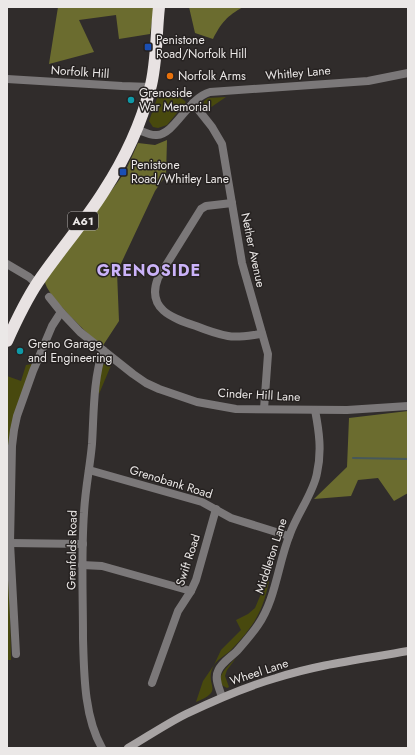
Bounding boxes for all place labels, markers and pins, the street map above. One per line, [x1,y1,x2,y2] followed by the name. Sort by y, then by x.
[156,31,247,63] place label: Penistone Road/Norfolk Hill
[143,42,153,52] marker: Penistone Road/Norfolk Hill
[178,67,246,85] place label: Norfolk Arms
[165,71,175,81] marker: Norfolk Arms
[139,84,211,116] place label: Grenoside War Memorial
[126,95,136,105] marker: Grenoside War Memorial
[131,156,229,188] place label: Penistone Road/Whitley Lane
[118,167,128,177] marker: Penistone Road/Whitley Lane
[28,335,112,367] place label: Greno Garage and Engineering
[15,346,25,356] marker: Greno Garage and Engineering

